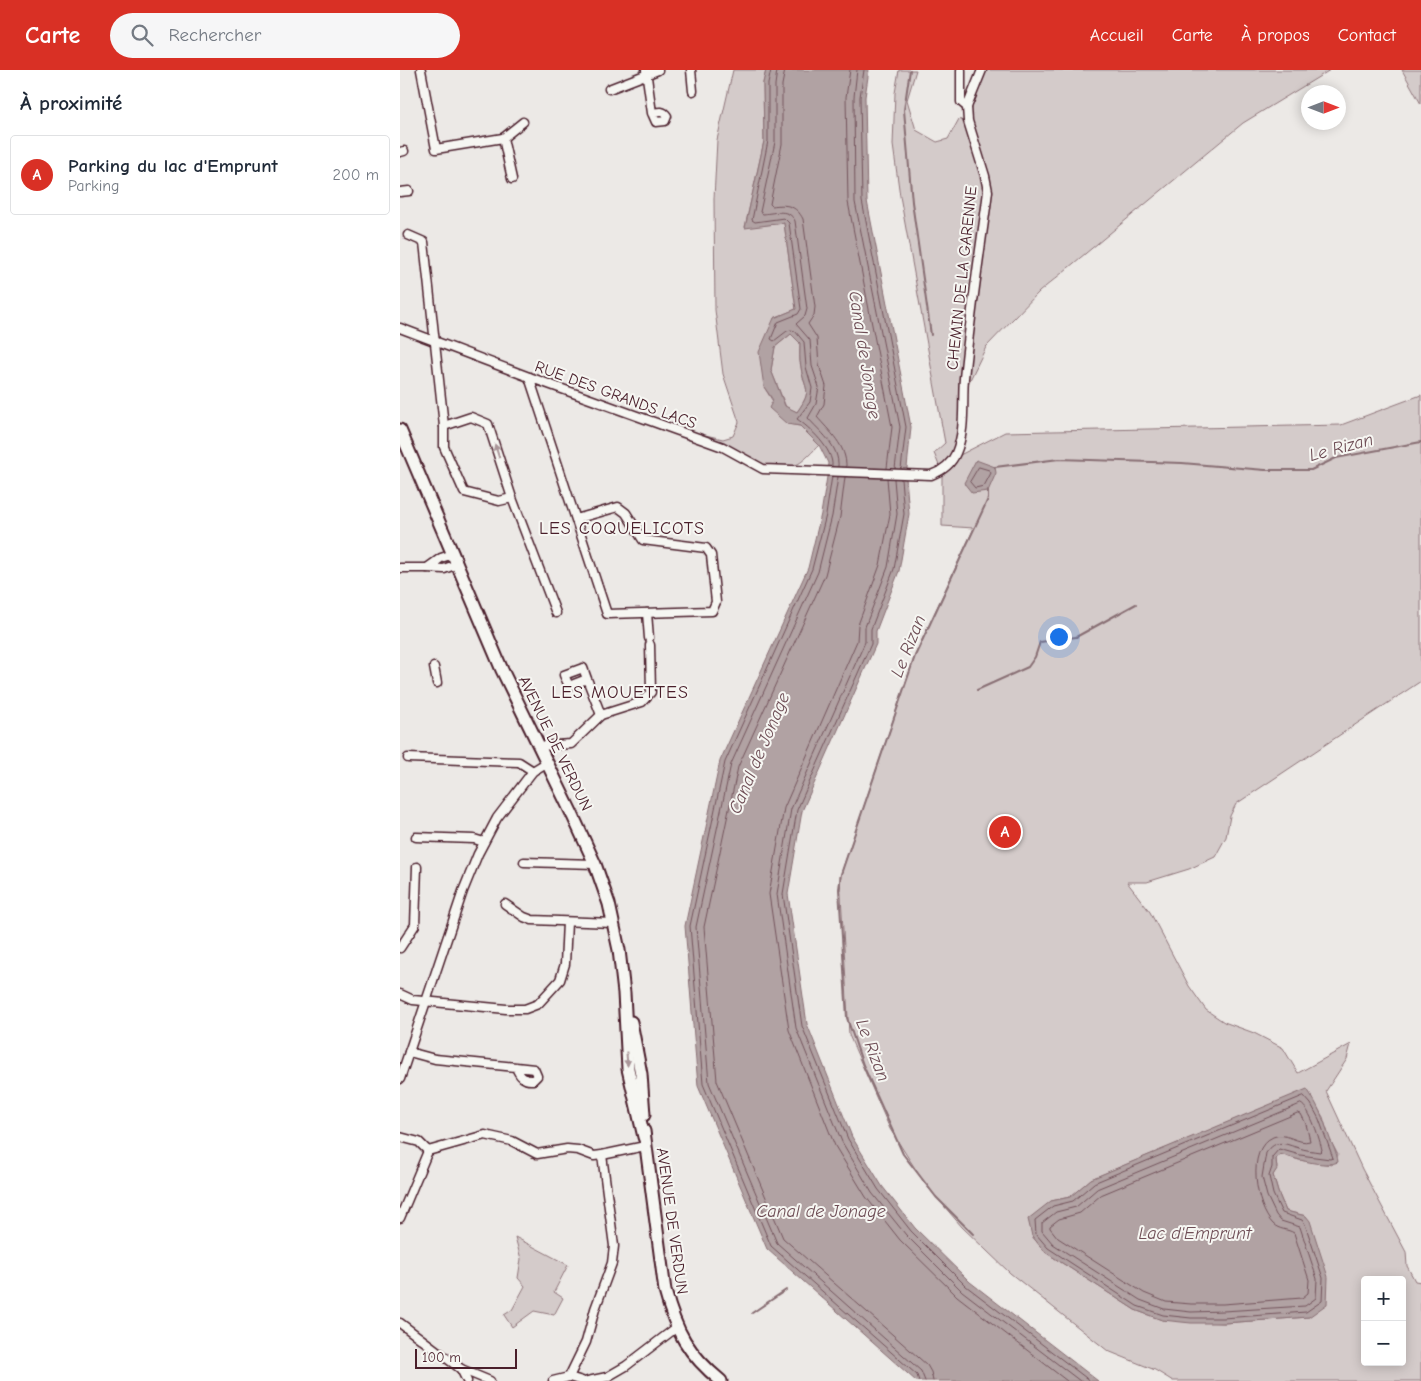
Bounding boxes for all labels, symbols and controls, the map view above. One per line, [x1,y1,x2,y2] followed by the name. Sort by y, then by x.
[110,13,460,58] search box
[25,21,80,49] text: Carte
[128,21,156,49] icon: search
[168,24,261,46] text: Rechercher
[1090,25,1144,46] text: Accueil
[1172,25,1213,46] text: Carte
[1241,25,1310,46] text: À propos
[1338,25,1396,46] text: Contact
[1301,85,1346,130] north arrow
[20,91,122,115] text: À proximité
[68,155,278,177] text: Parking du lac d'Emprunt
[33,166,41,184] text: A
[333,166,379,184] text: 200 m
[68,177,120,195] text: Parking
[943,185,981,371] street label: CHEMIN DE LA GARENNE
[844,289,885,421] water label: Canal de Jonage
[533,357,699,433] street label: RUE DES GRANDS LACS
[1307,429,1375,466] water label: Le Rizan
[493,444,500,459] one-way arrow
[539,518,705,539] district label: LES COQUELICOTS
[886,612,930,680] water label: Le Rizan
[1046,624,1072,650] your location
[515,673,596,814] street label: AVENUE DE VERDUN
[551,682,689,703] district label: LES MOUETTES
[724,689,794,817] water label: Canal de Jonage
[989,813,1021,851] pin: A
[851,1016,894,1084] water label: Le Rizan
[623,1052,631,1068] one-way arrow
[653,1147,691,1296] street label: AVENUE DE VERDUN
[756,1201,886,1222] water label: Canal de Jonage
[1138,1223,1253,1244] water label: Lac d'Emprunt
[1361,1276,1406,1366] map controls
[1361,1276,1406,1321] button: +
[1361,1321,1406,1366] button: −
[415,1346,518,1369] scale bar
[422,1349,461,1366] text: 100 m

